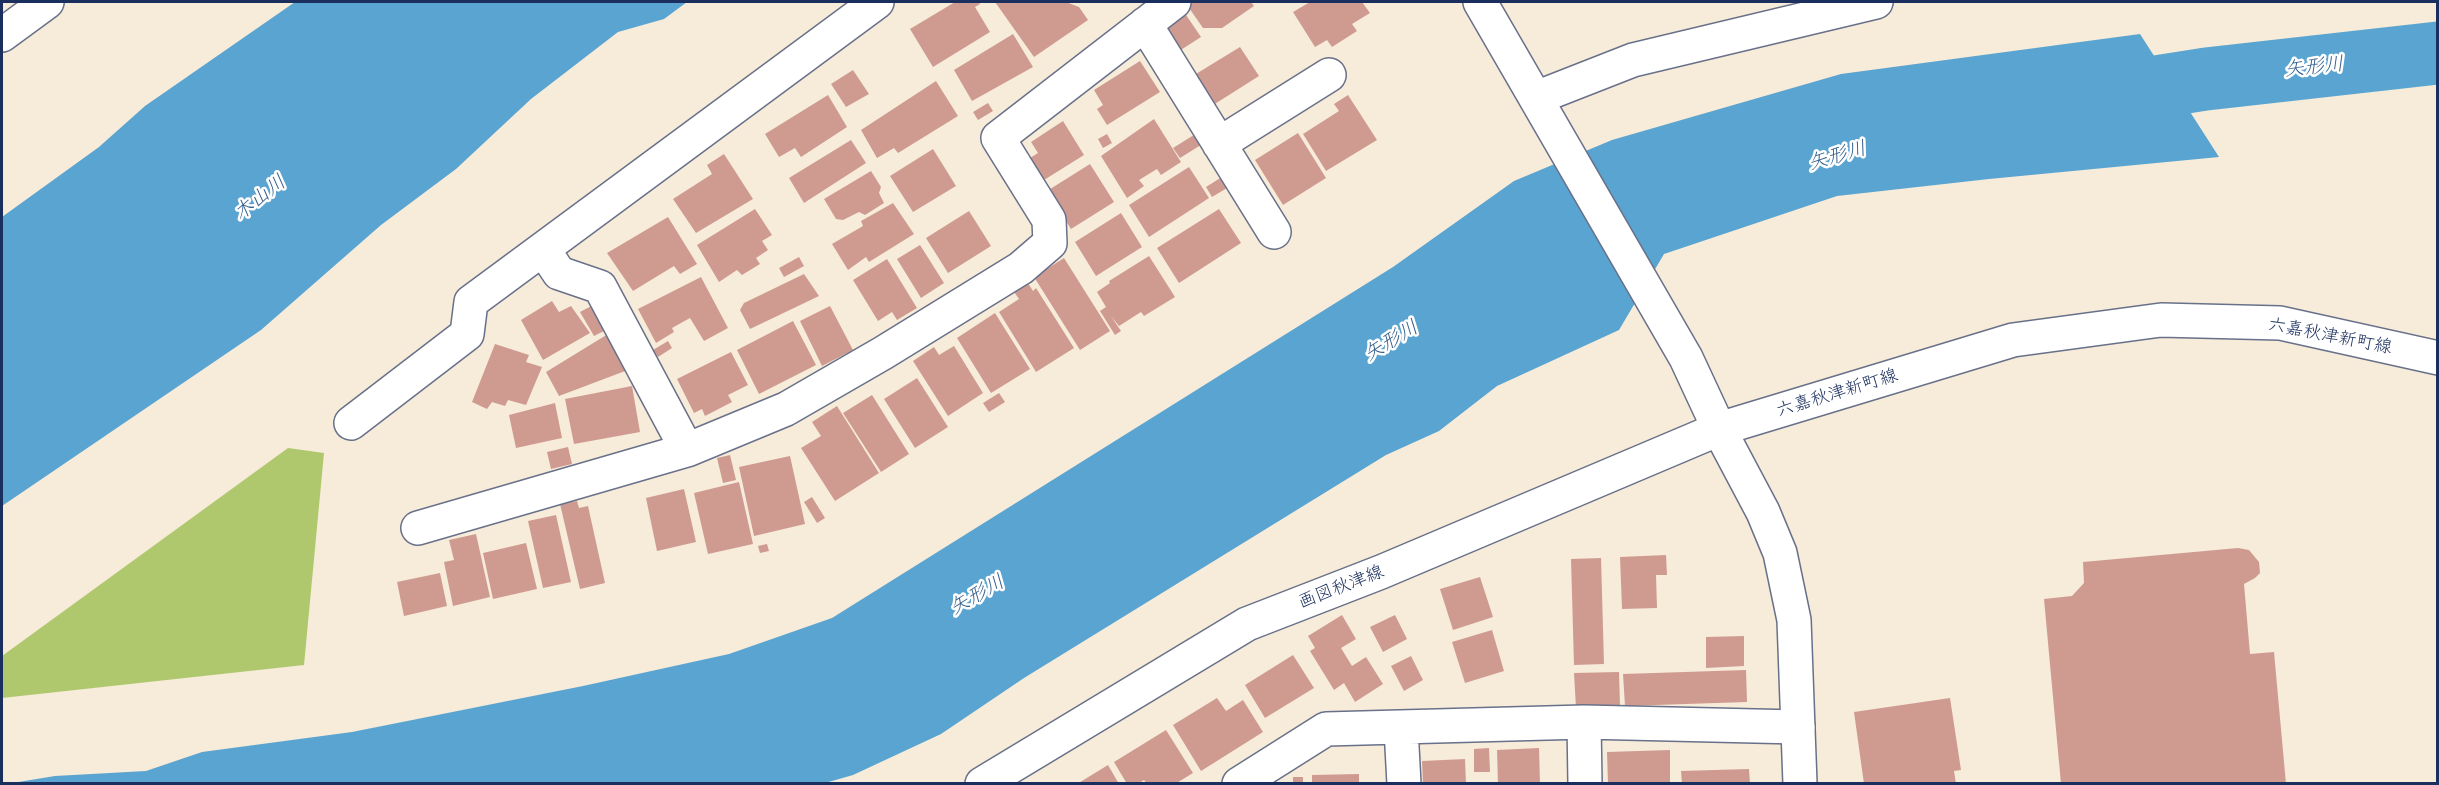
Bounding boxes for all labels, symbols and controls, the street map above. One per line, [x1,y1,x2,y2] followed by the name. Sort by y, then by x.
[2283,52,2345,82] water label: 矢形川
[1805,136,1869,176] water label: 矢形川
[229,170,291,226] water label: 木山川
[2266,313,2394,359] street label: 六嘉秋津新町線
[1359,315,1423,367] water label: 矢形川
[1774,364,1900,422] street label: 六嘉秋津新町線
[1295,561,1387,613] street label: 画図秋津線
[945,570,1009,620] water label: 矢形川

